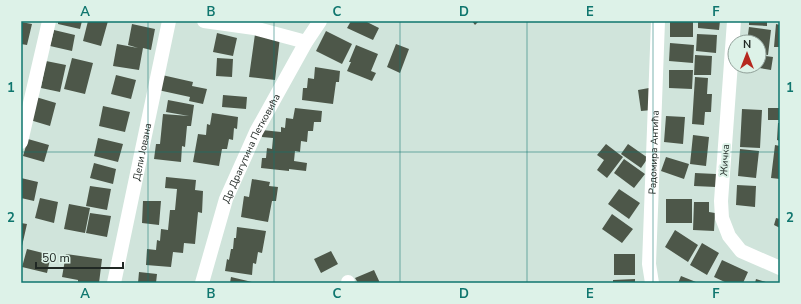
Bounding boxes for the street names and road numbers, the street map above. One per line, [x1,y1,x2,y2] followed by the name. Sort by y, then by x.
[219,91,284,205] street label: Др Драгутина Петковића
[646,110,663,195] street label: Радомира Антића
[130,122,155,182] street label: Дели Јована
[717,144,733,176] street label: Жичка

